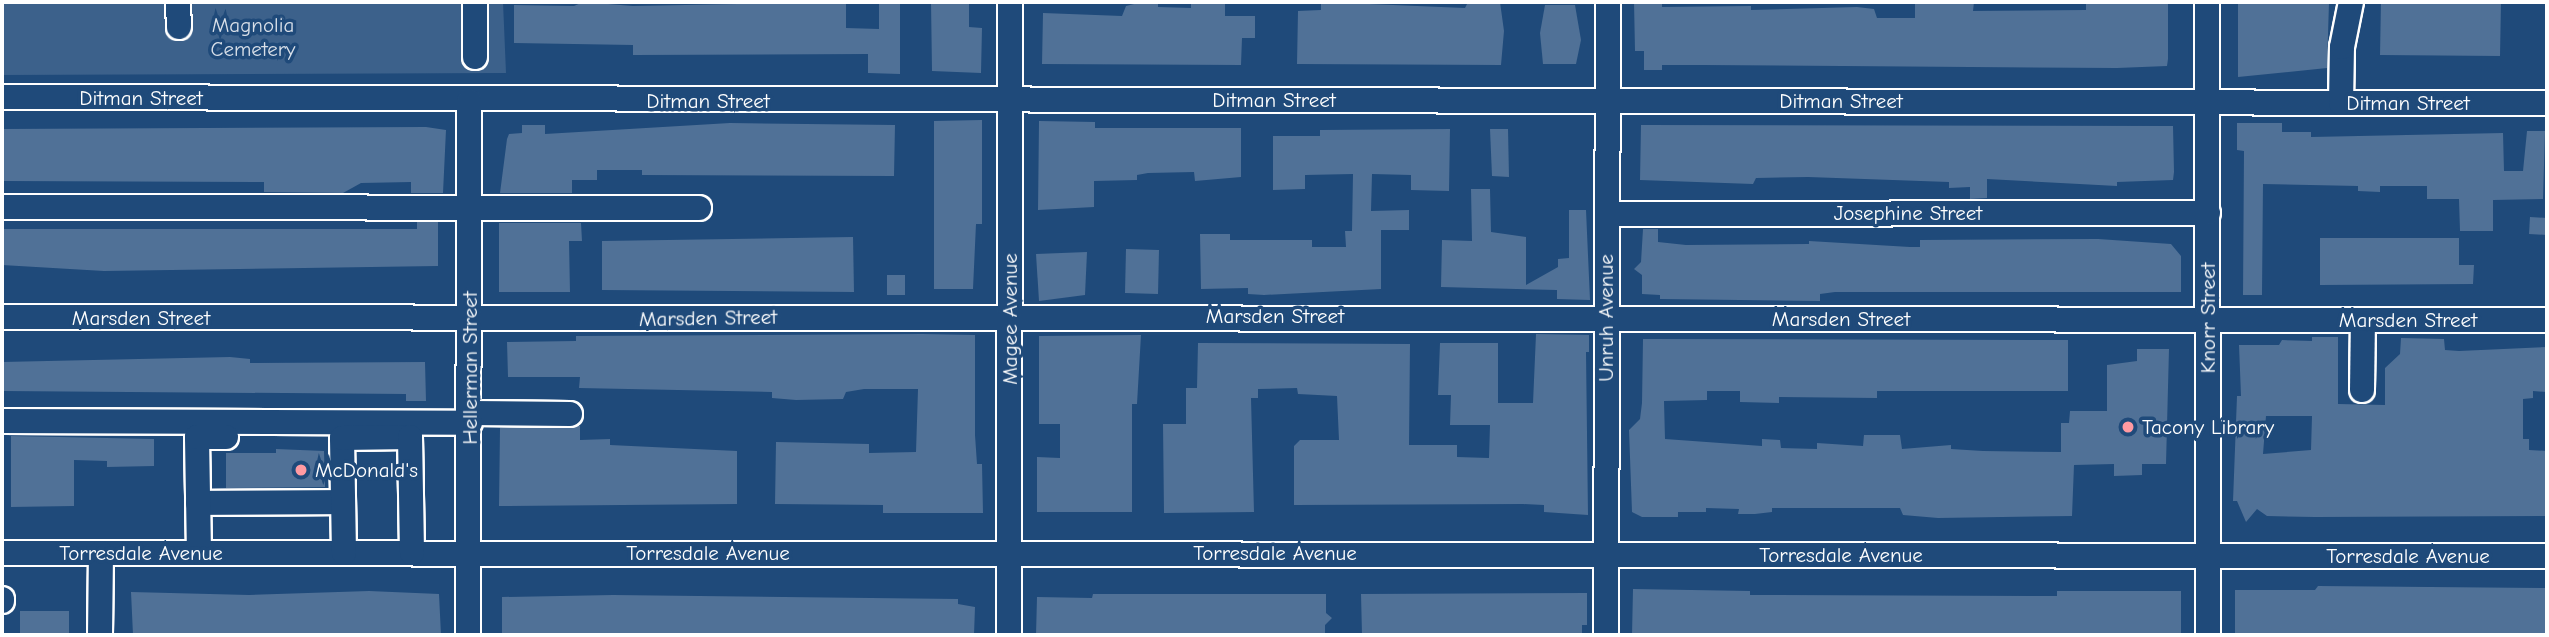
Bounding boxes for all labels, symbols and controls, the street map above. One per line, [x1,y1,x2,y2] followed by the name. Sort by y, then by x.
[211,12,295,62] park label: Magnolia Cemetery
[79,85,203,111] street label: Ditman Street
[1212,87,1336,113] street label: Ditman Street
[646,88,770,114] street label: Ditman Street
[1779,88,1903,114] street label: Ditman Street
[2346,90,2470,116] street label: Ditman Street
[1834,200,1982,226] street label: Josephine Street
[997,253,1023,385] street label: Magee Avenue
[1593,254,1619,382] street label: Unruh Avenue
[2195,263,2221,373] street label: Knorr Street
[457,291,483,445] street label: Hellerman Street
[1206,303,1344,329] street label: Marsden Street
[639,304,777,332] street label: Marsden Street
[72,305,210,331] street label: Marsden Street
[1772,306,1910,332] street label: Marsden Street
[2339,307,2477,333] street label: Marsden Street
[2142,414,2274,440] place label: Tacony Library
[2120,419,2136,435] marker: Tacony Library
[315,457,418,483] place label: McDonald's
[293,462,309,478] marker: McDonald's
[59,540,223,566] street label: Torresdale Avenue
[626,540,790,566] street label: Torresdale Avenue
[1193,540,1357,566] street label: Torresdale Avenue
[1759,542,1923,568] street label: Torresdale Avenue
[2326,543,2490,569] street label: Torresdale Avenue

